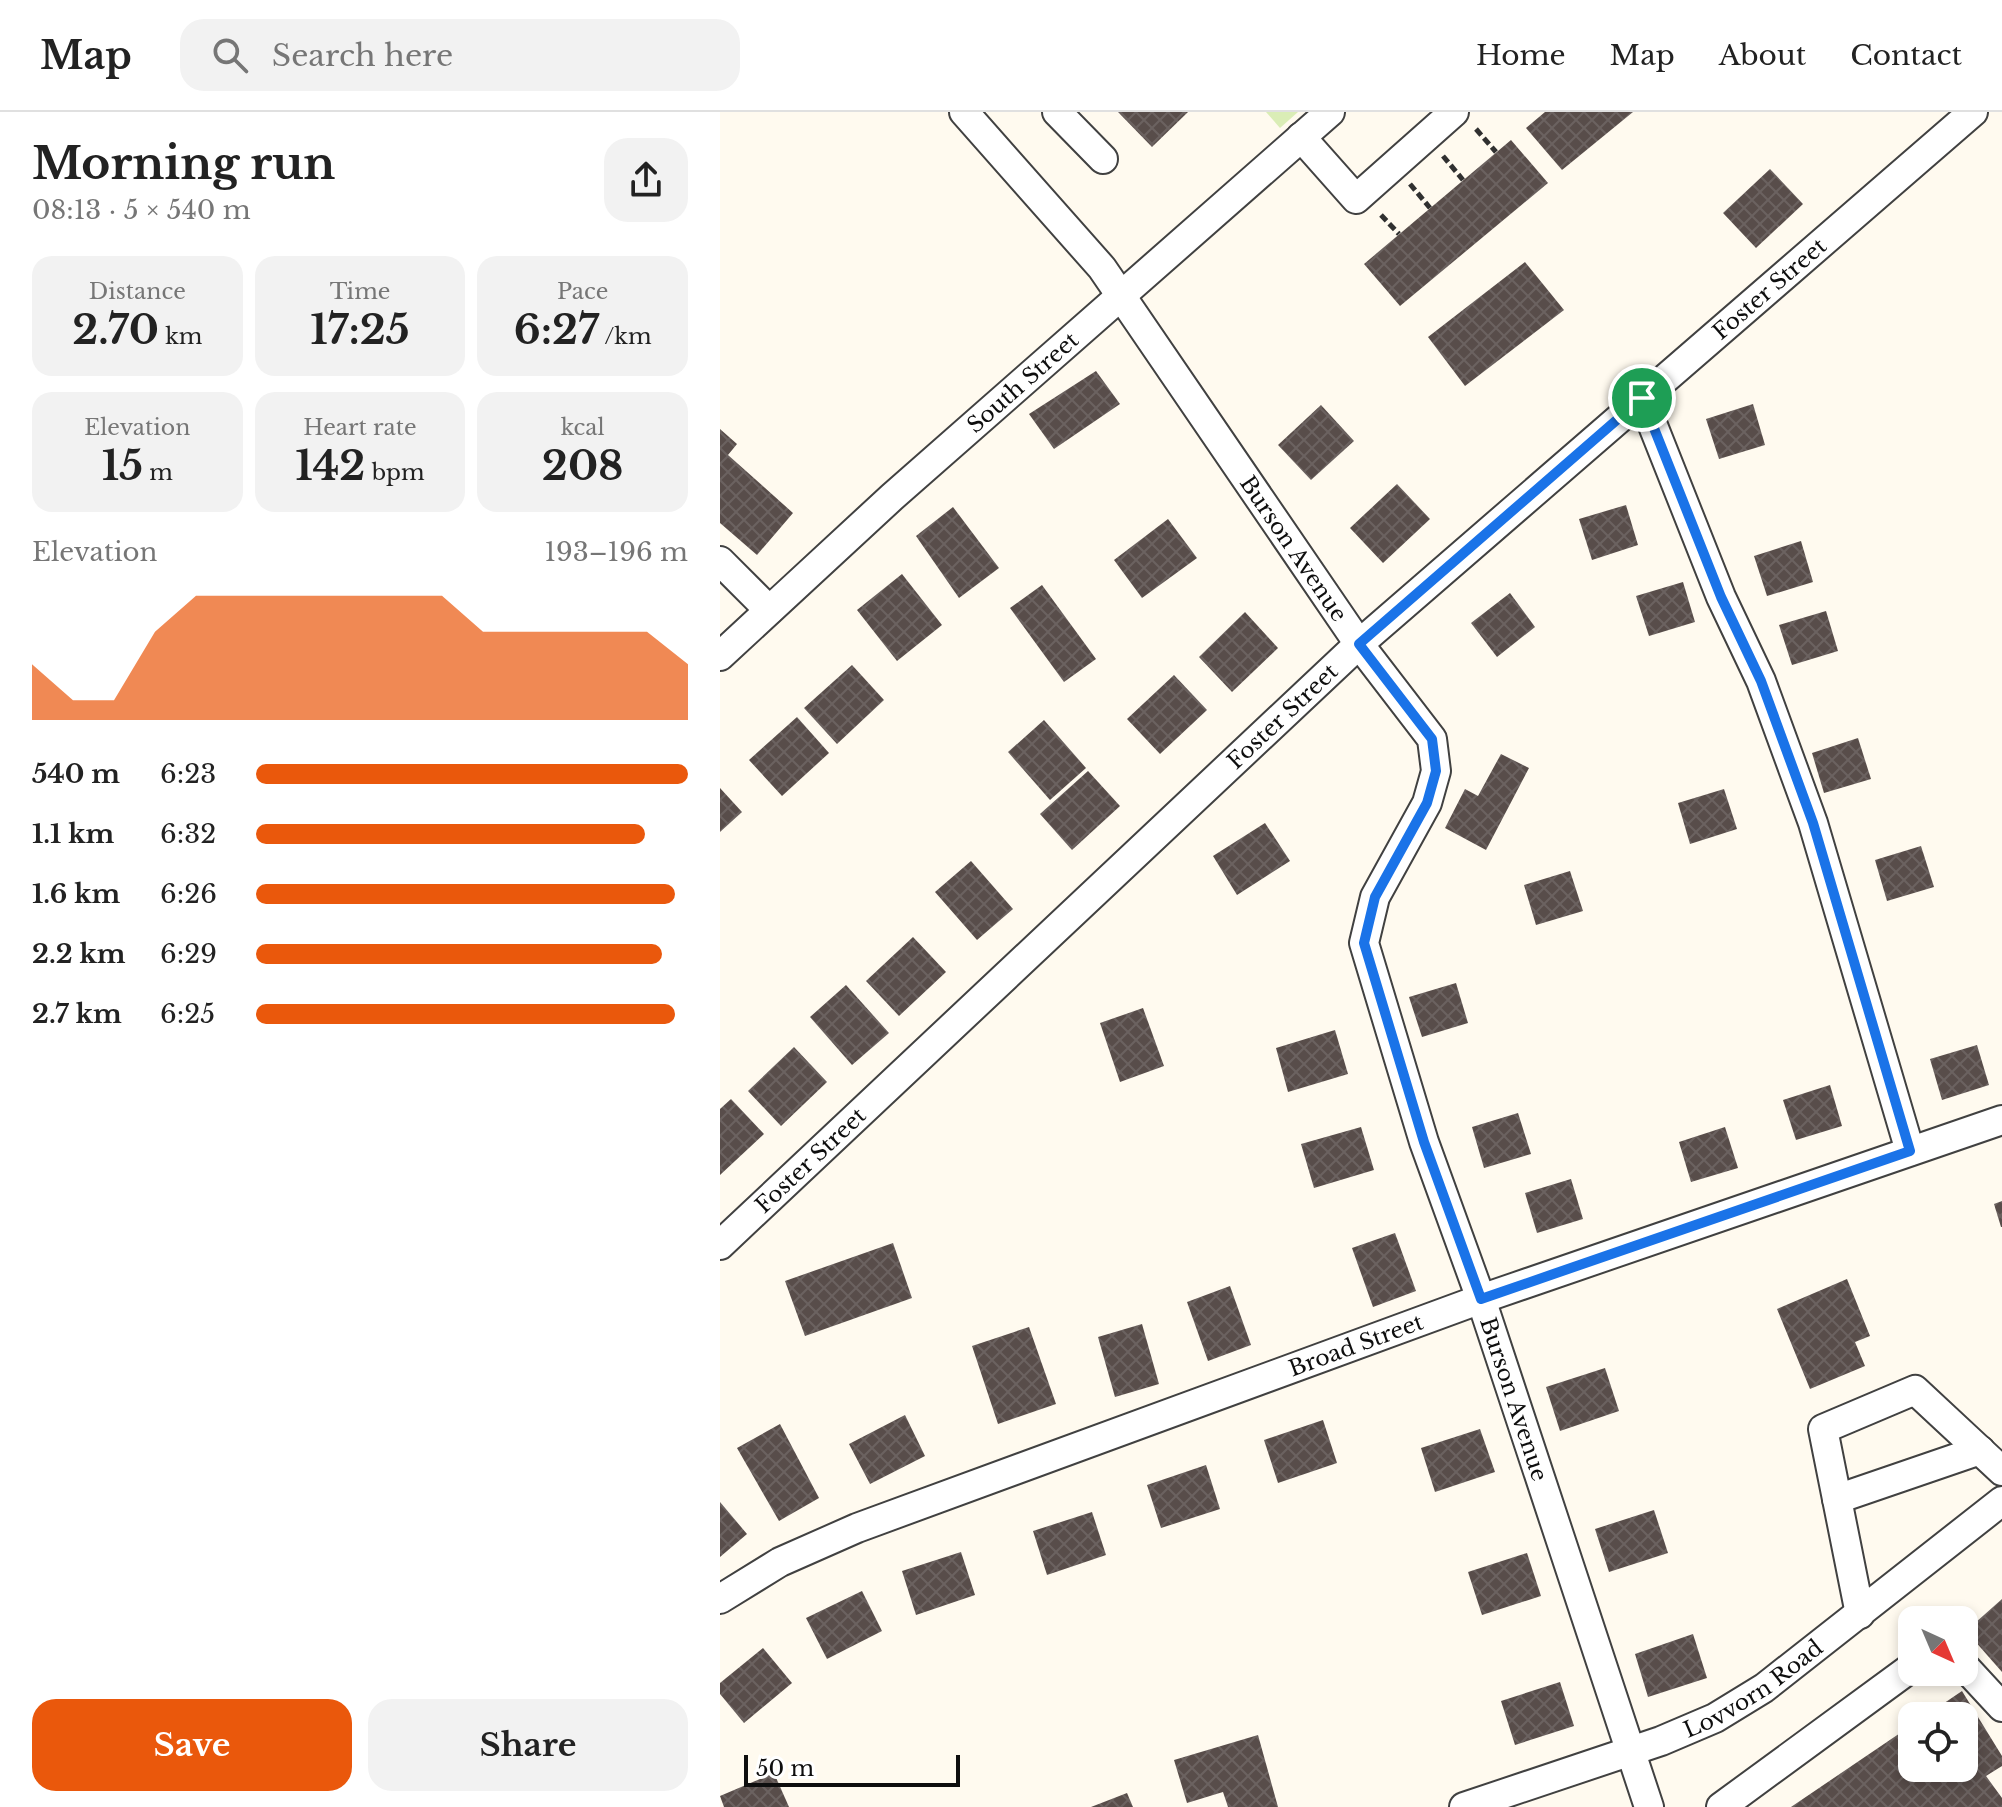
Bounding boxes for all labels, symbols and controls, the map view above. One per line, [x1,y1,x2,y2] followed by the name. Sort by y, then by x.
[180,19,740,91] search box
[40,32,132,79] text: Map
[208,33,252,77] icon: search
[272,37,453,74] text: Search here
[1476,38,1566,73] text: Home
[1610,38,1675,73] text: Map
[1719,38,1806,73] text: About
[1850,38,1962,73] text: Contact
[32,136,335,191] text: Morning run
[604,138,688,222] button: share
[32,194,251,226] text: 08:13 · 5 × 540 m
[1707,232,1832,346] street label: Foster Street
[89,278,186,305] text: Distance
[330,278,390,305] text: Time
[557,278,608,305] text: Pace
[72,305,159,355] text: 2.70
[310,305,410,355] text: 17:25
[514,305,599,355] text: 6:27
[159,323,202,350] text: km
[599,323,652,350] text: /km
[962,326,1085,439] street label: South Street
[1608,364,1676,432] pin
[1620,376,1664,420] icon: arrive
[84,414,190,441] text: Elevation
[303,414,417,441] text: Heart rate
[561,414,605,441] text: kcal
[102,441,143,491] text: 15
[295,441,365,491] text: 142
[542,441,623,491] text: 208
[143,459,173,486] text: m
[365,459,425,486] text: bpm
[1234,471,1353,627] street label: Burson Avenue
[32,536,158,568] text: Elevation
[544,536,688,568] text: 193–196 m
[1222,658,1344,775] street label: Foster Street
[32,758,120,790] text: 540 m
[160,758,216,790] text: 6:23
[32,818,114,850] text: 1.1 km
[160,818,216,850] text: 6:32
[32,878,120,910] text: 1.6 km
[160,878,217,910] text: 6:26
[32,938,126,970] text: 2.2 km
[160,938,217,970] text: 6:29
[32,998,122,1030] text: 2.7 km
[160,998,215,1030] text: 6:25
[750,1102,872,1219] street label: Foster Street
[1285,1308,1428,1382] street label: Broad Street
[1474,1314,1553,1485] street label: Burson Avenue
[1898,1606,1978,1686] north arrow
[1898,1606,1978,1782] map controls
[1679,1634,1828,1744] street label: Lovvorn Road
[32,1699,352,1791] button: Save
[368,1699,688,1791] button: Share
[1898,1702,1978,1782] button: locate
[744,1751,960,1787] scale bar
[756,1755,814,1782] text: 50 m

